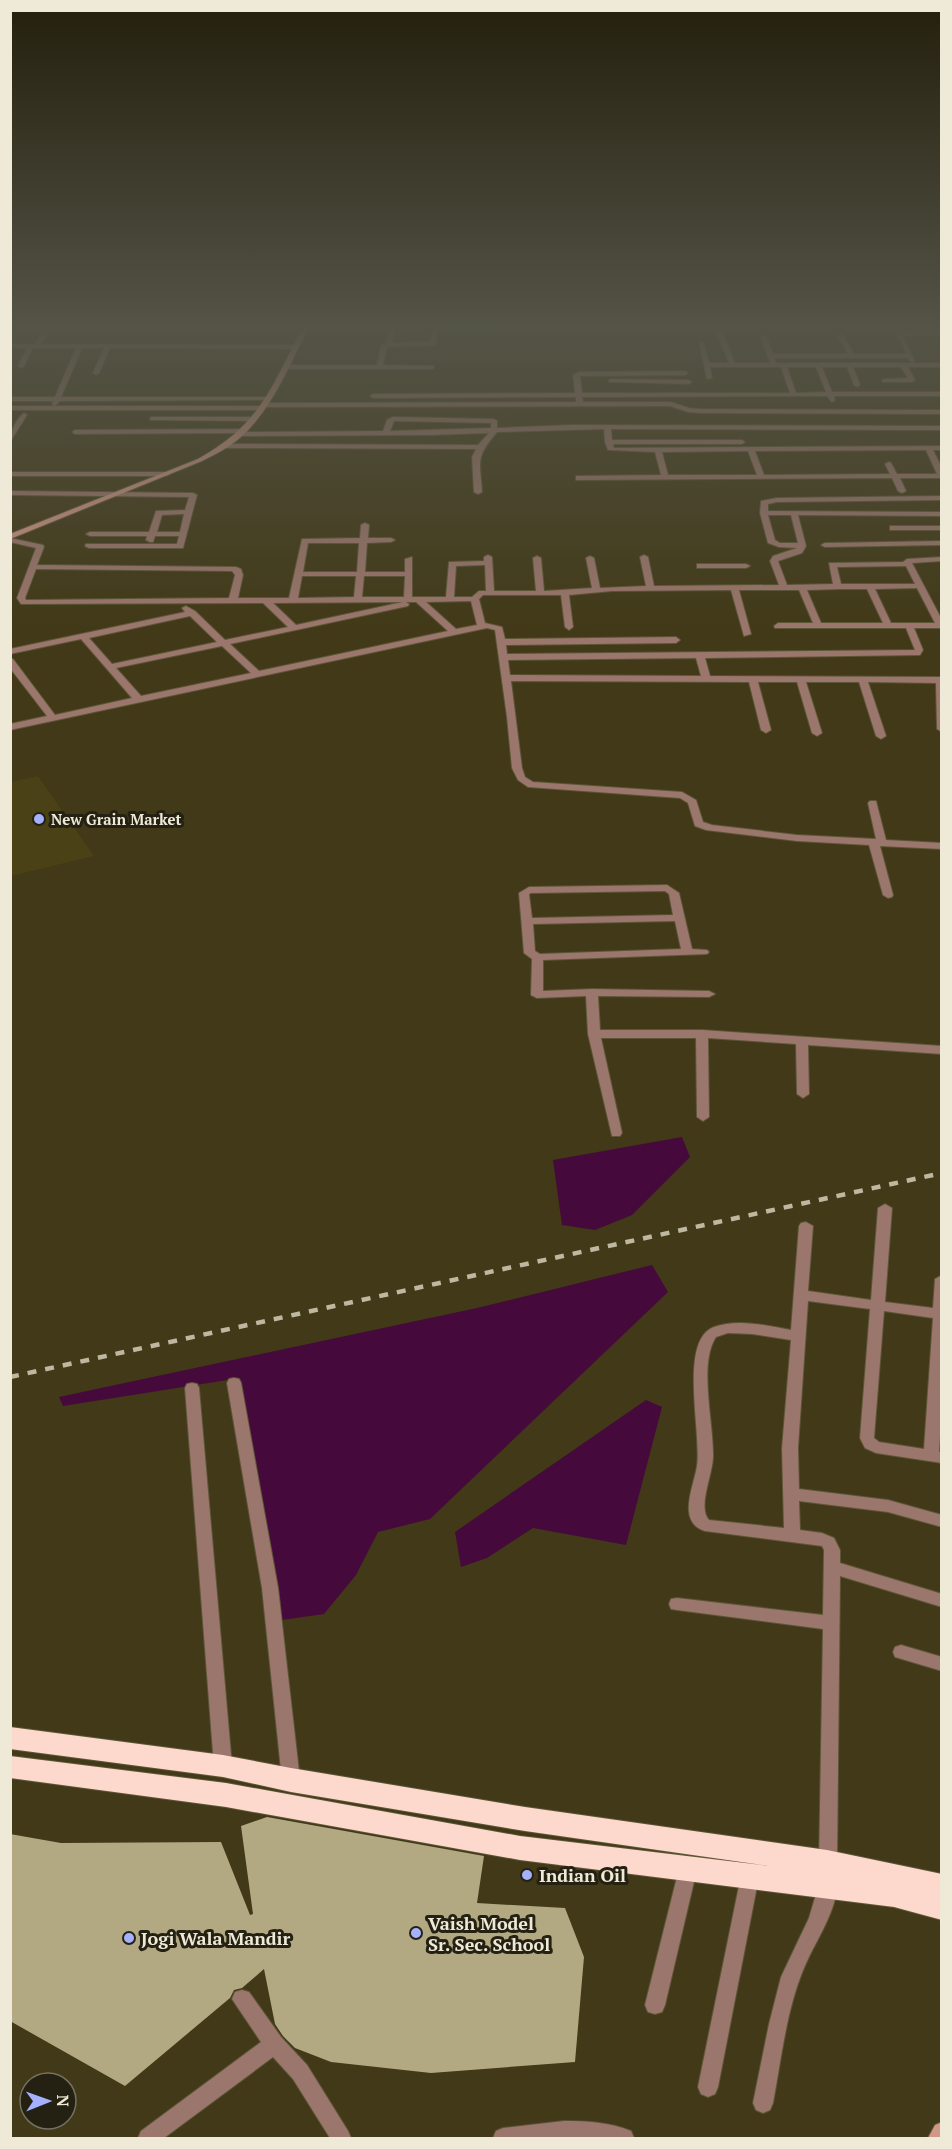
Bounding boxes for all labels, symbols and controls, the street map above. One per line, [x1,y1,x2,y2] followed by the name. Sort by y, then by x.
[51,809,182,829] place label: New Grain Market
[32,812,46,826] marker: New Grain Market
[539,1863,626,1887] place label: Indian Oil
[520,1868,534,1882] marker: Indian Oil
[428,1911,550,1956] place label: Vaish Model Sr. Sec. School
[141,1926,291,1950] place label: Jogi Wala Mandir
[409,1926,423,1940] marker: Vaish Model Sr. Sec. School
[122,1931,136,1945] marker: Jogi Wala Mandir
[18,2071,78,2131] north arrow
[52,2094,74,2107] text: N

